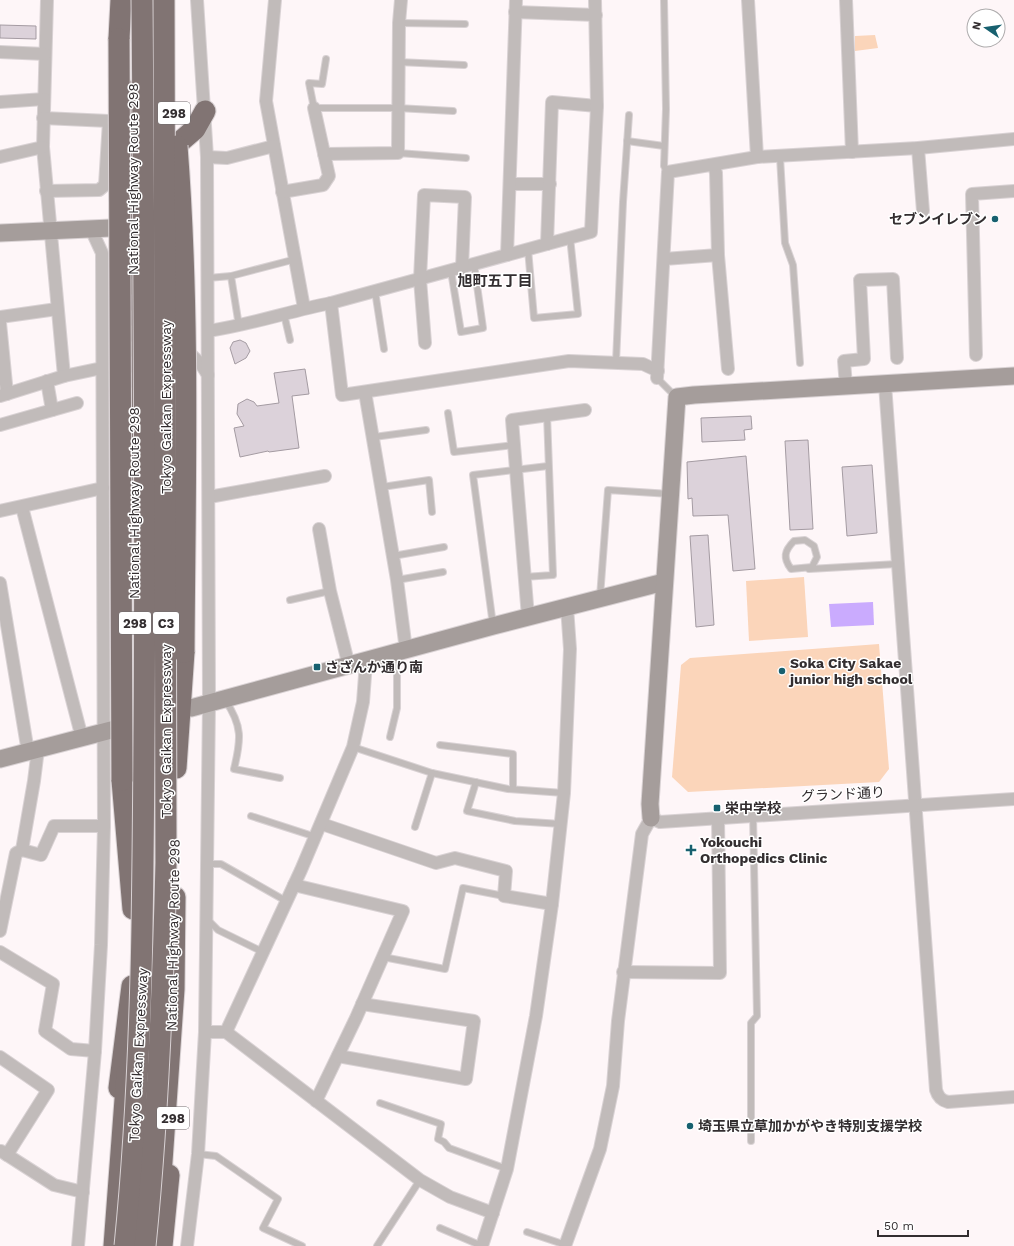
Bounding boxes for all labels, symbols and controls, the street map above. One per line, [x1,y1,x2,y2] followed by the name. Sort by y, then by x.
[966,8,1006,48] north arrow
[969,20,984,31] text: N
[125,83,141,275] street label: National Highway Route 298
[158,102,190,124] road number: 298
[889,211,987,227] place label: セブンイレブン
[990,214,1000,224] marker: セブンイレブン
[457,272,533,290] district label: 旭町五丁目
[158,319,174,494] street label: Tokyo Gaikan Expressway
[126,407,142,599] street label: National Highway Route 298
[119,612,151,634] road number: 298
[153,612,179,634] road number: C3
[158,643,174,818] street label: Tokyo Gaikan Expressway
[788,655,913,687] place label: Soka City Sakae junior high school
[325,659,423,675] place label: さざんか通り南
[312,662,322,672] marker: さざんか通り南
[777,666,787,676] marker: Soka City Sakae junior high school
[801,784,885,804] street label: グランド通り
[725,800,781,816] place label: 栄中学校
[712,803,722,813] marker: 栄中学校
[700,834,828,866] place label: Yokouchi Orthopedics Clinic
[163,839,183,1031] street label: National Highway Route 298
[685,844,697,856] marker: Yokouchi Orthopedics Clinic
[125,967,151,1142] street label: Tokyo Gaikan Expressway
[157,1107,189,1129] road number: 298
[698,1118,922,1134] place label: 埼玉県立草加かがやき特別支援学校
[685,1121,695,1131] marker: 埼玉県立草加かがやき特別支援学校
[878,1212,968,1238] scale bar
[884,1219,914,1233] text: 50 m

